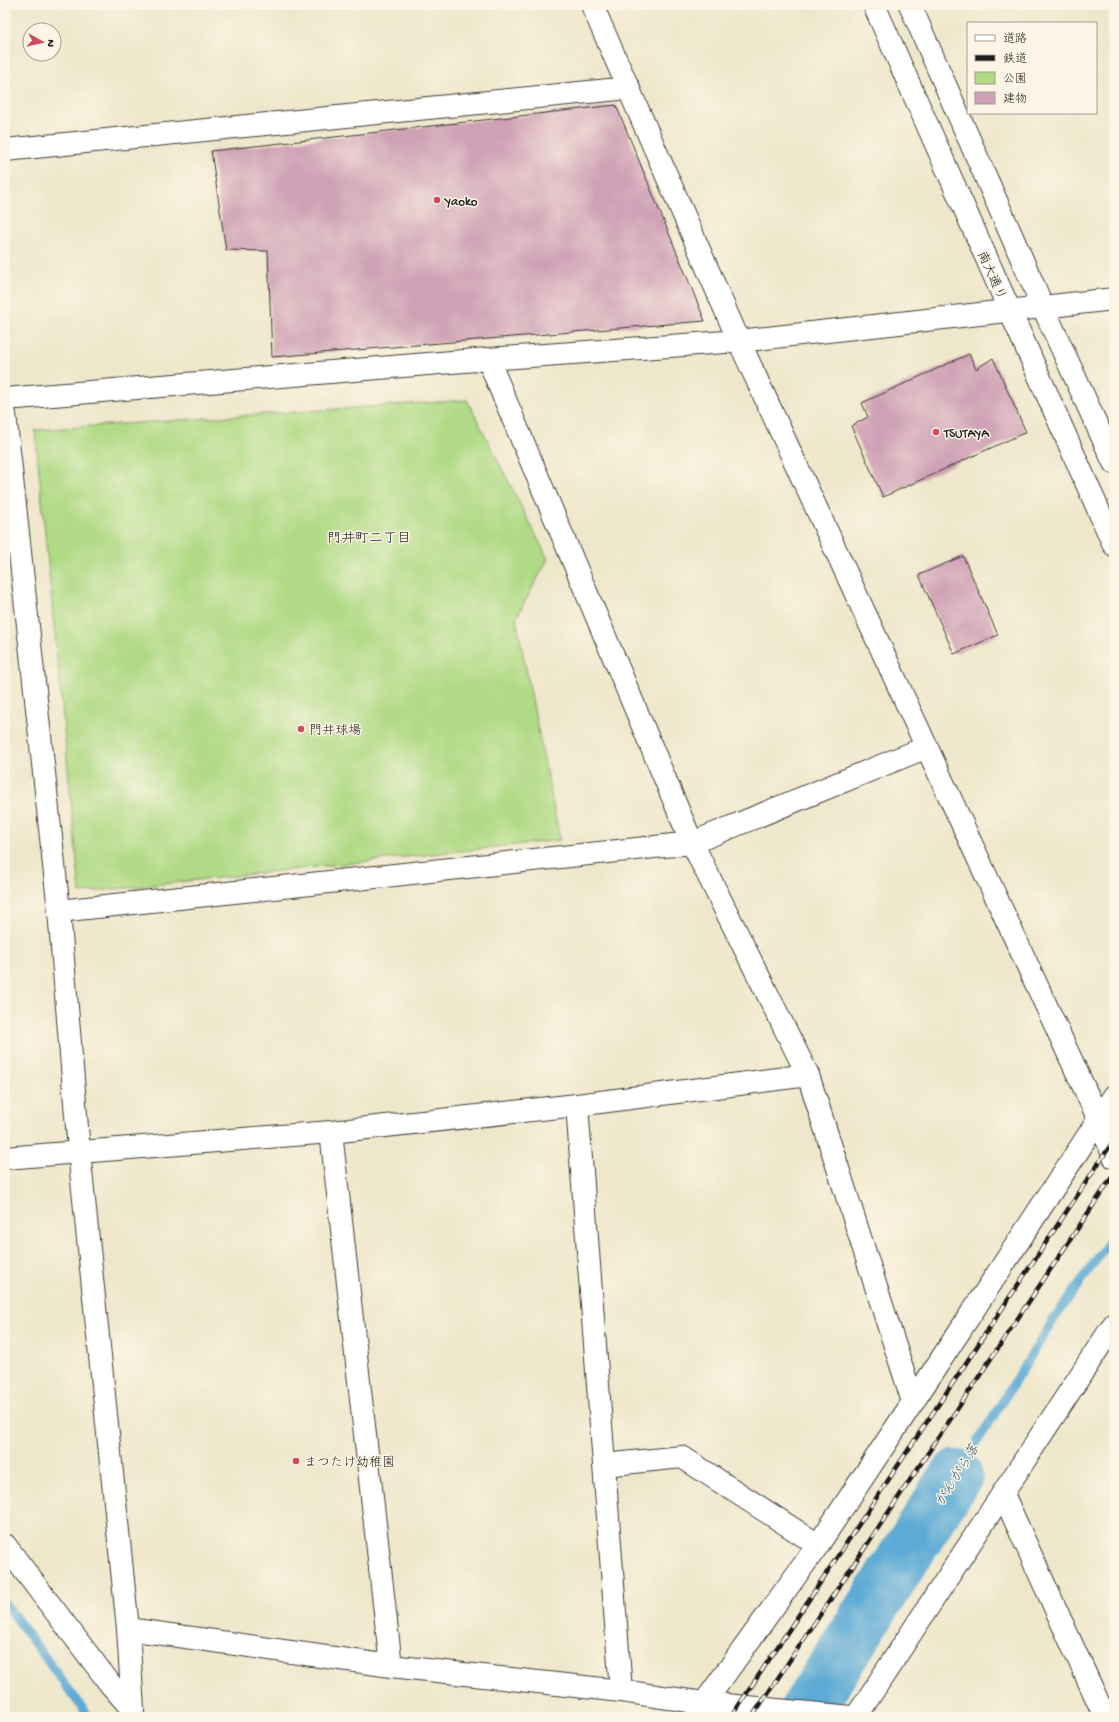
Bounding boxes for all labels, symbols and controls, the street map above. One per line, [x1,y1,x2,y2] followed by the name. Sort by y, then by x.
[22,22,62,62] north arrow
[967,22,1097,114] legend
[1003,32,1027,47] text: 道路
[43,39,56,48] text: N
[1003,52,1027,67] text: 鉄道
[1003,72,1027,87] text: 公園
[1003,92,1027,107] text: 建物
[432,195,442,205] marker: Yaoko
[444,195,478,210] place label: Yaoko
[973,249,1009,303] street label: 南大通り
[931,427,941,437] marker: TSUTAYA
[943,427,990,442] place label: TSUTAYA
[327,531,411,548] district label: 門井町二丁目
[309,723,361,739] place label: 門井球場
[296,724,306,734] marker: 門井球場
[932,1441,984,1511] water label: がんがら落
[304,1455,395,1471] place label: まつたけ幼稚園
[291,1456,301,1466] marker: まつたけ幼稚園

